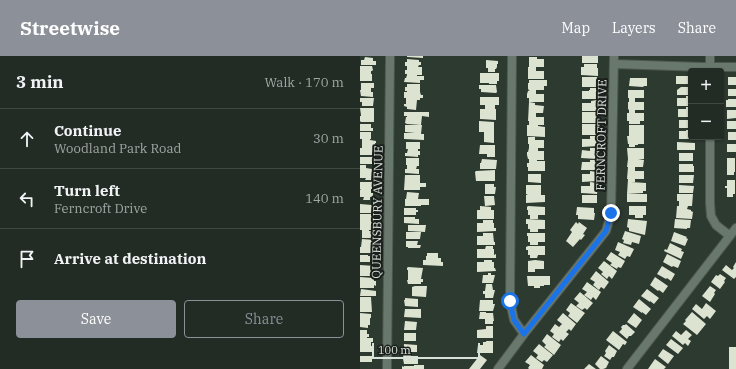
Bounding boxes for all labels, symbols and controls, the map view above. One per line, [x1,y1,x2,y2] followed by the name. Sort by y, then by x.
[20,16,120,40] text: Streetwise
[562,19,590,37] text: Map
[612,19,656,37] text: Layers
[678,19,716,37] text: Share
[688,68,724,140] map controls
[688,68,724,104] button: +
[16,71,64,93] text: 3 min
[265,74,344,91] text: Walk · 170 m
[593,79,609,191] street label: FERNCROFT DRIVE
[688,104,724,140] button: −
[54,121,121,140] text: Continue
[16,128,38,150] icon: ahead
[313,130,344,147] text: 30 m
[54,140,181,157] text: Woodland Park Road
[368,145,386,279] street label: QUEENSBURY AVENUE
[54,181,120,200] text: Turn left
[16,188,38,210] icon: left
[305,190,344,207] text: 140 m
[54,200,147,217] text: Ferncroft Drive
[602,204,620,222] route end
[16,248,38,270] icon: arrive
[54,249,206,268] text: Arrive at destination
[501,292,519,310] route start
[16,300,176,338] button: Save
[184,300,344,338] button: Share
[372,341,480,360] scale bar
[378,343,411,357] text: 100 m

